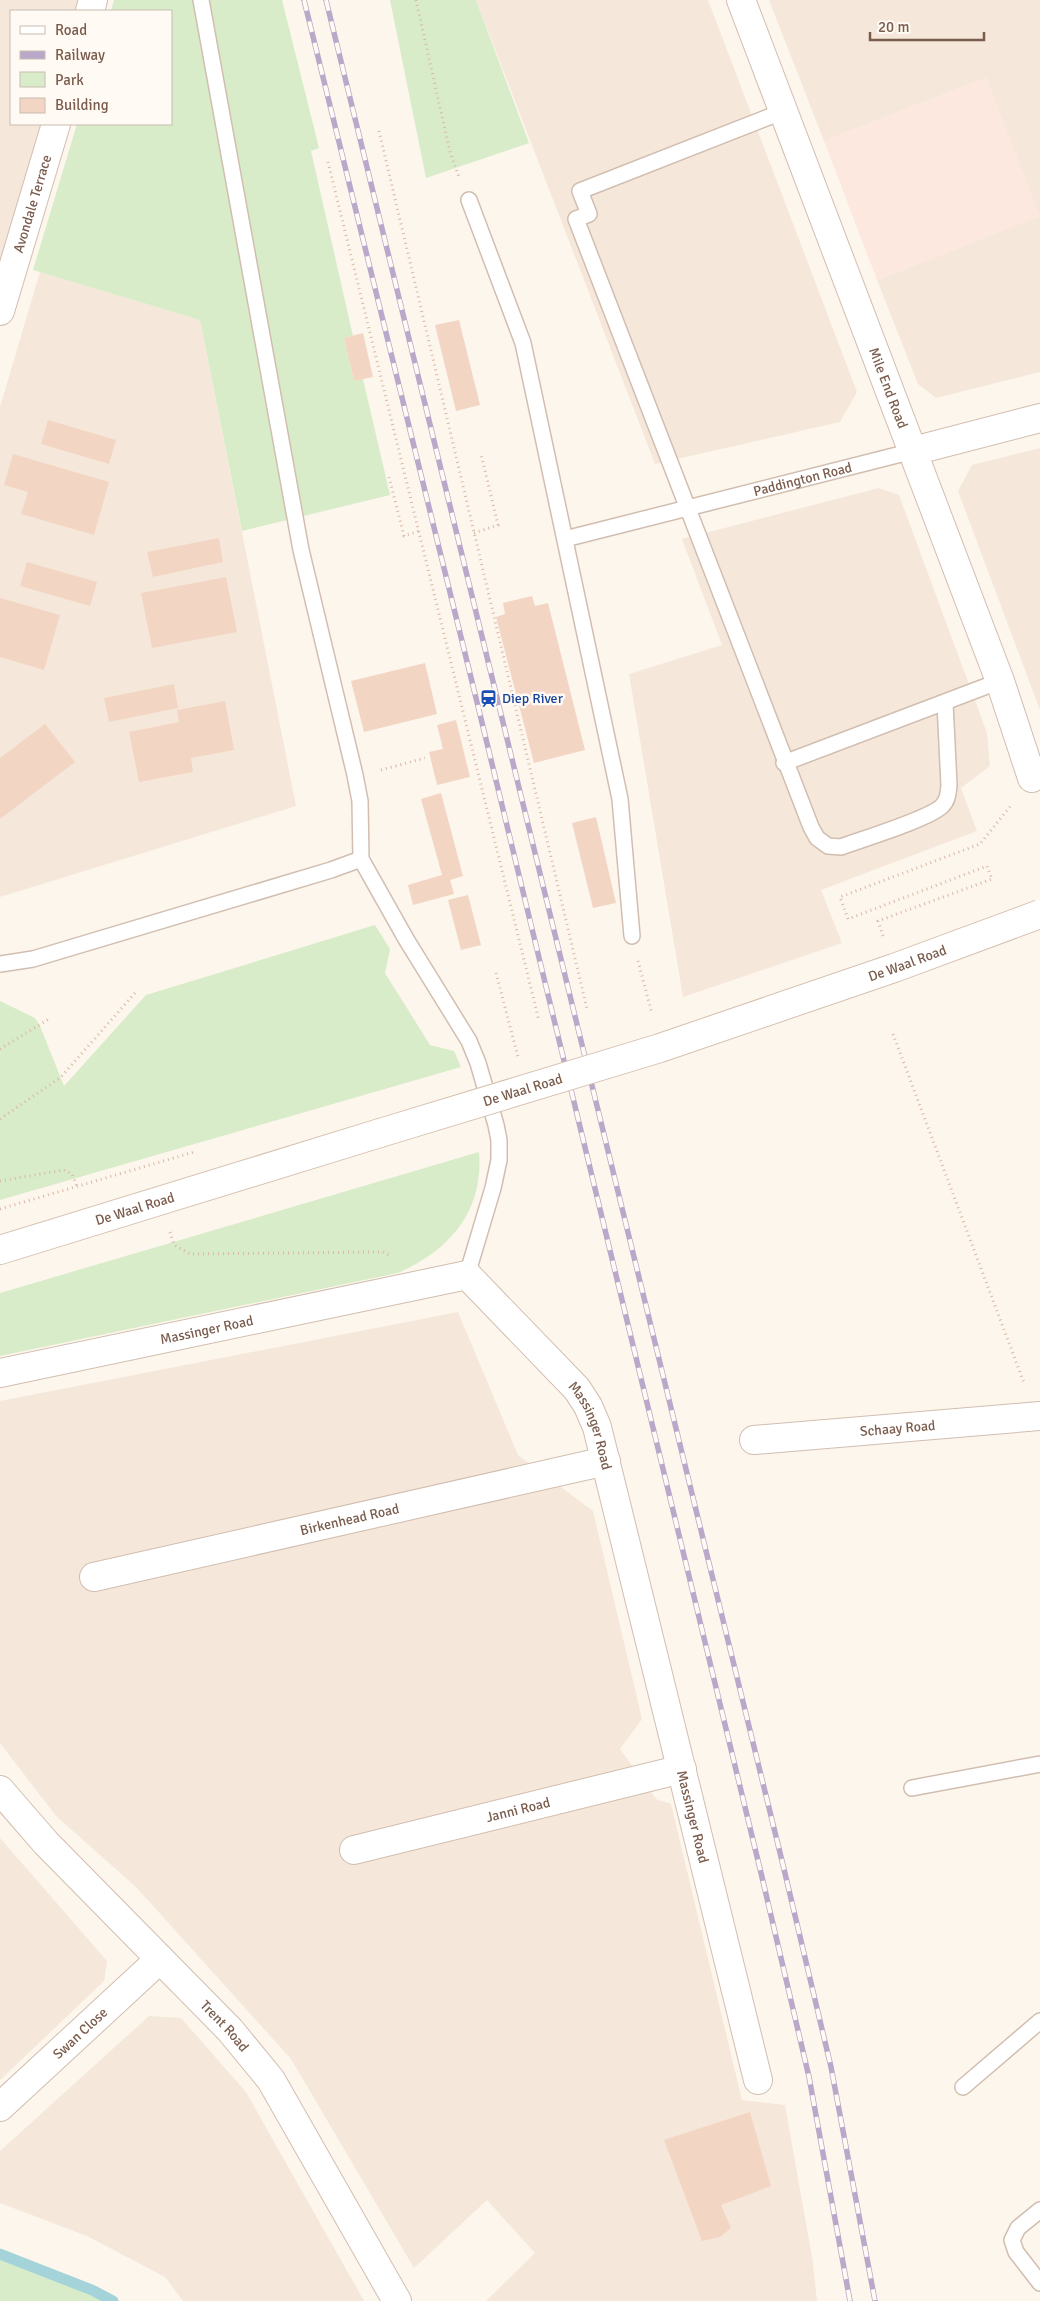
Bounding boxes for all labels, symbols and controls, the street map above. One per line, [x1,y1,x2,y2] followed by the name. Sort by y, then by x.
[10,10,172,125] legend
[870,10,984,42] scale bar
[878,18,909,36] text: 20 m
[55,21,87,39] text: Road
[55,46,105,64] text: Railway
[55,71,84,89] text: Park
[55,96,109,114] text: Building
[10,153,55,255] street label: Avondale Terrace
[865,345,911,431] street label: Mile End Road
[752,459,854,500] street label: Paddington Road
[478,688,498,708] station icon: Diep River
[502,690,564,707] place label: Diep River
[866,941,949,985] street label: De Waal Road
[481,1070,564,1110] street label: De Waal Road
[93,1189,177,1229] street label: De Waal Road
[158,1312,255,1348] street label: Massinger Road
[565,1378,615,1472] street label: Massinger Road
[859,1417,936,1440] street label: Schaay Road
[298,1500,401,1539] street label: Birkenhead Road
[673,1769,712,1865] street label: Massinger Road
[485,1794,552,1826] street label: Janni Road
[197,1997,252,2055] street label: Trent Road
[50,2004,111,2063] street label: Swan Close

